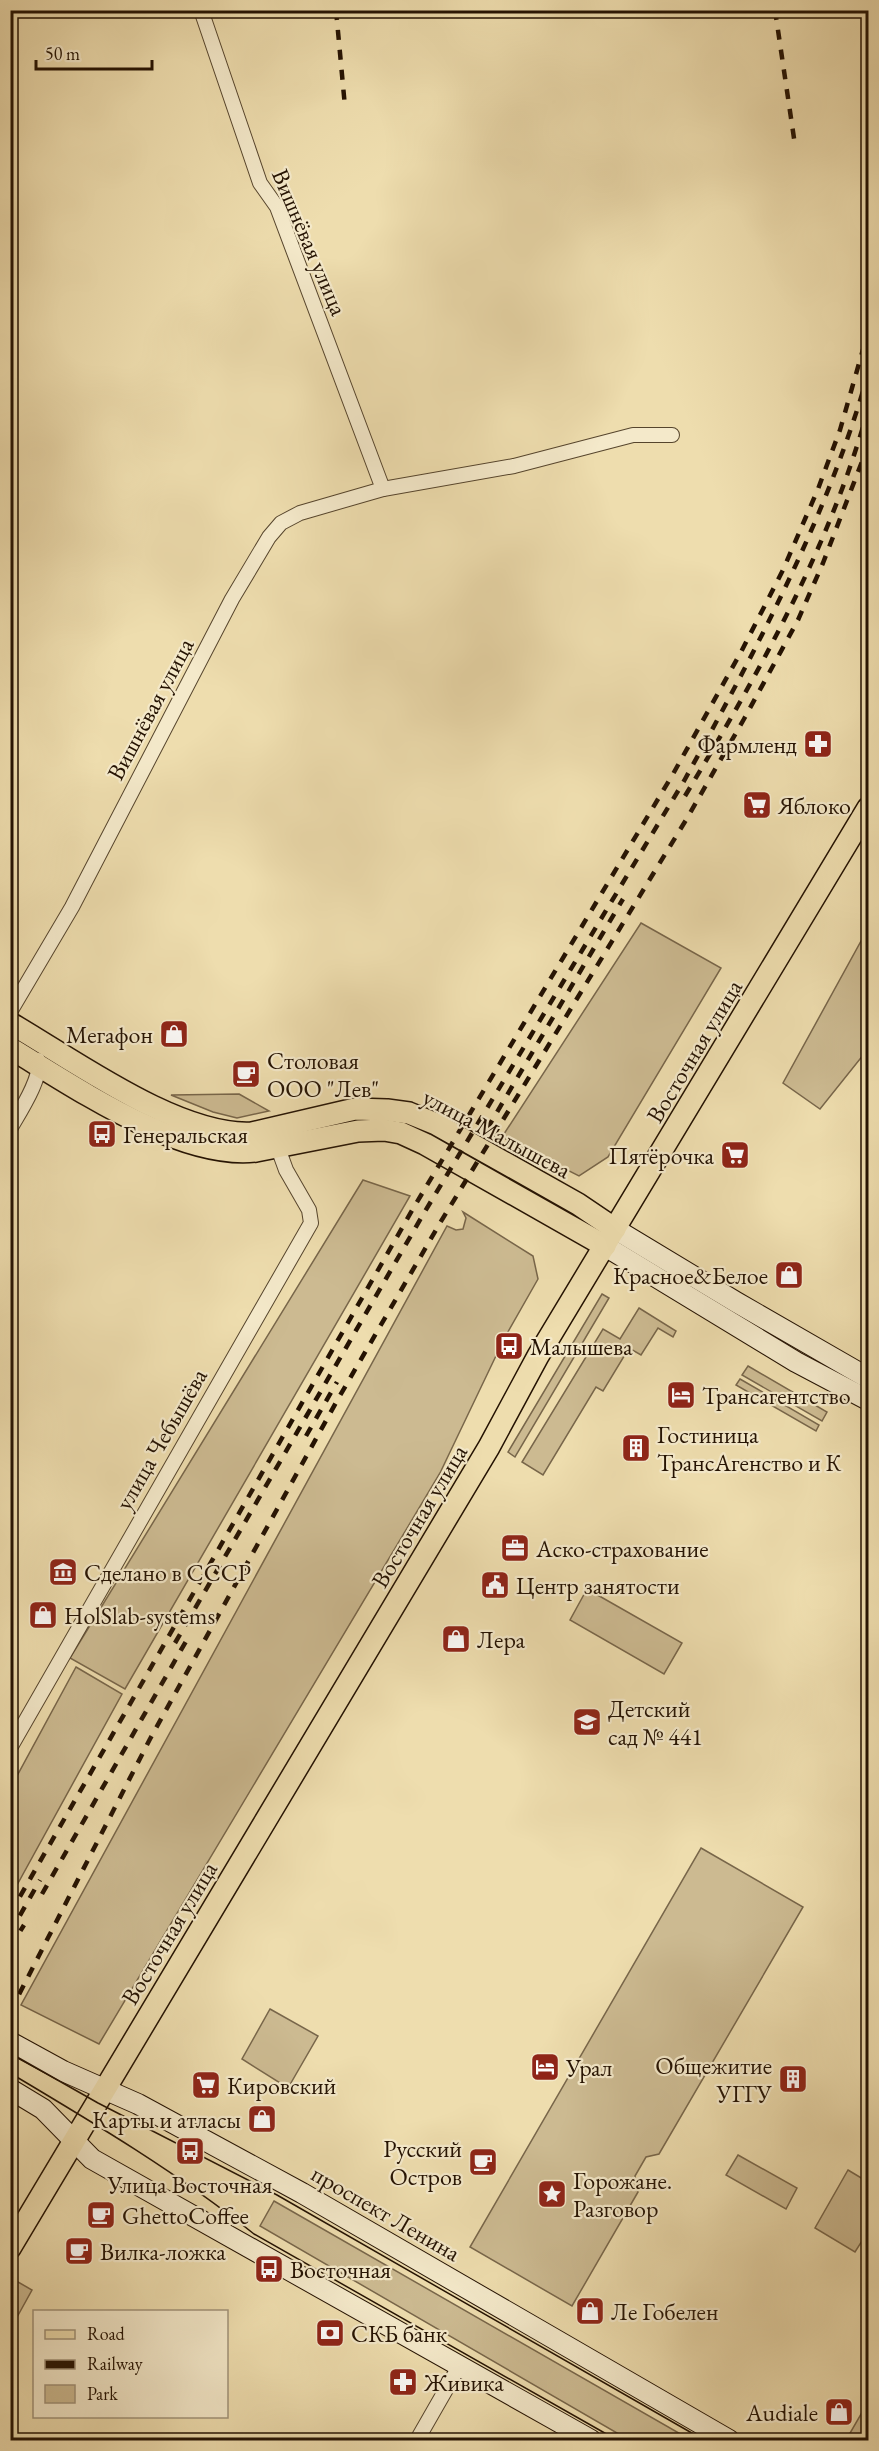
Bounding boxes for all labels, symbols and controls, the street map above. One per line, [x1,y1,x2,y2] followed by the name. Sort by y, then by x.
[36,33,152,71] scale bar
[45,42,80,65] text: 50 m
[265,164,355,320] street label: Вишнёвая улица
[100,632,201,785] street label: Вишнёвая улица
[802,728,834,760] pharmacy icon: Фармленд
[698,729,797,760] place label: Фармленд
[741,789,773,821] supermarket icon: Яблоко
[777,790,851,821] place label: Яблоко
[639,973,749,1128] street label: Восточная улица
[158,1018,190,1050] shop icon: Мегафон
[66,1019,153,1050] place label: Мегафон
[267,1045,379,1104] place label: Столовая ООО "Лев"
[230,1058,262,1090] cafe icon: Столовая ООО "Лев"
[418,1081,577,1185] street label: улица Малышева
[86,1118,118,1150] bus stop icon: Генеральская
[123,1119,248,1150] place label: Генеральская
[719,1139,751,1171] supermarket icon: Пятёрочка
[608,1140,714,1171] place label: Пятёрочка
[773,1259,805,1291] shop icon: Красное&Белое
[613,1260,768,1291] place label: Красное&Белое
[493,1330,525,1362] bus stop icon: Малышева
[530,1331,633,1362] place label: Малышева
[108,1362,214,1515] street label: улица Чебышёва
[665,1379,697,1411] hotel icon: Трансагентство
[702,1380,851,1411] place label: Трансагентство
[657,1419,841,1478] place label: Гостиница ТрансАгенство и К
[620,1432,652,1464] building icon: Гостиница ТрансАгенство и К
[364,1438,474,1593] street label: Восточная улица
[499,1532,531,1564] office icon: Аско-страхование
[535,1533,709,1564] place label: Аско-страхование
[47,1556,79,1588] museum icon: Сделано в СССР
[84,1557,251,1588] place label: Сделано в СССР
[479,1569,511,1601] public building icon: Центр занятости
[516,1570,680,1601] place label: Центр занятости
[27,1599,59,1631] shop icon: HolSlab-systems
[64,1600,215,1631] place label: HolSlab-systems
[440,1623,472,1655] shop icon: Лера
[477,1624,525,1655] place label: Лера
[608,1693,703,1752] place label: Детский сад № 441
[571,1706,603,1738] school or university icon: Детский сад № 441
[114,1855,224,2010] street label: Восточная улица
[655,2050,773,2109] place label: Общежитие УГГУ
[529,2051,561,2083] hotel icon: Урал
[565,2052,612,2083] place label: Урал
[777,2063,809,2095] building icon: Общежитие УГГУ
[190,2069,222,2101] supermarket icon: Кировский
[227,2070,337,2101] place label: Кировский
[246,2103,278,2135] shop icon: Карты и атласы
[92,2104,241,2135] place label: Карты и атласы
[383,2133,462,2192] place label: Русский Остров
[174,2135,206,2167] bus stop icon: Улица Восточная
[467,2146,499,2178] cafe icon: Русский Остров
[306,2158,466,2268] street label: проспект Ленина
[573,2165,672,2224] place label: Горожане. Разговор
[107,2169,273,2200] place label: Улица Восточная
[536,2178,568,2210] place icon: Горожане. Разговор
[85,2199,117,2231] cafe icon: GhettoCoffee
[122,2200,249,2231] place label: GhettoCoffee
[63,2235,95,2267] cafe icon: Вилка-ложка
[100,2236,226,2267] place label: Вилка-ложка
[253,2253,285,2285] bus stop icon: Восточная
[290,2254,391,2285] place label: Восточная
[574,2295,606,2327] shop icon: Ле Гобелен
[611,2296,718,2327] place label: Ле Гобелен
[33,2310,228,2418] legend
[314,2317,346,2349] bank icon: СКБ банк
[351,2318,448,2349] place label: СКБ банк
[87,2322,126,2345] text: Road
[87,2352,143,2375] text: Railway
[387,2366,419,2398] pharmacy icon: Живика
[423,2367,504,2398] place label: Живика
[87,2382,118,2405] text: Park
[823,2396,855,2428] shop icon: Audiale
[745,2397,818,2428] place label: Audiale

